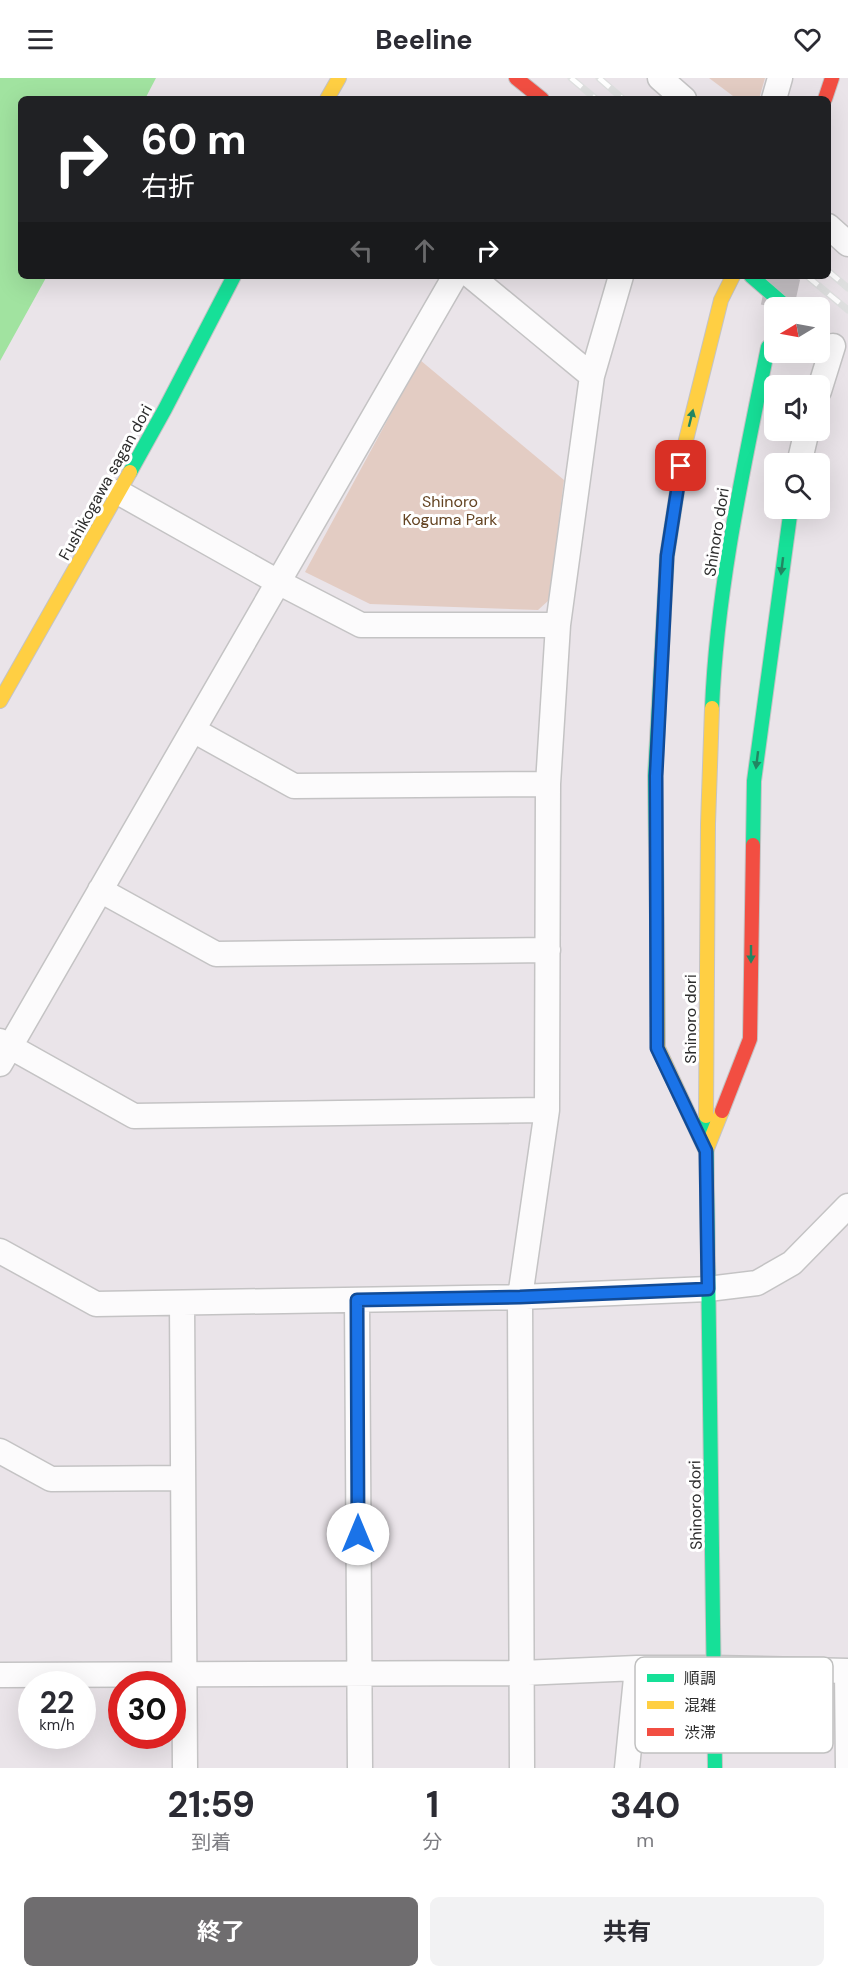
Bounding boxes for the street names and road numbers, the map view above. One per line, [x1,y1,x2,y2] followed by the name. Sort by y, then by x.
[54,401,157,564] street label: Fushikogawa sagan dori
[699,486,734,578] street label: Shinoro dori
[680,974,701,1064] street label: Shinoro dori
[684,1460,707,1550] street label: Shinoro dori

